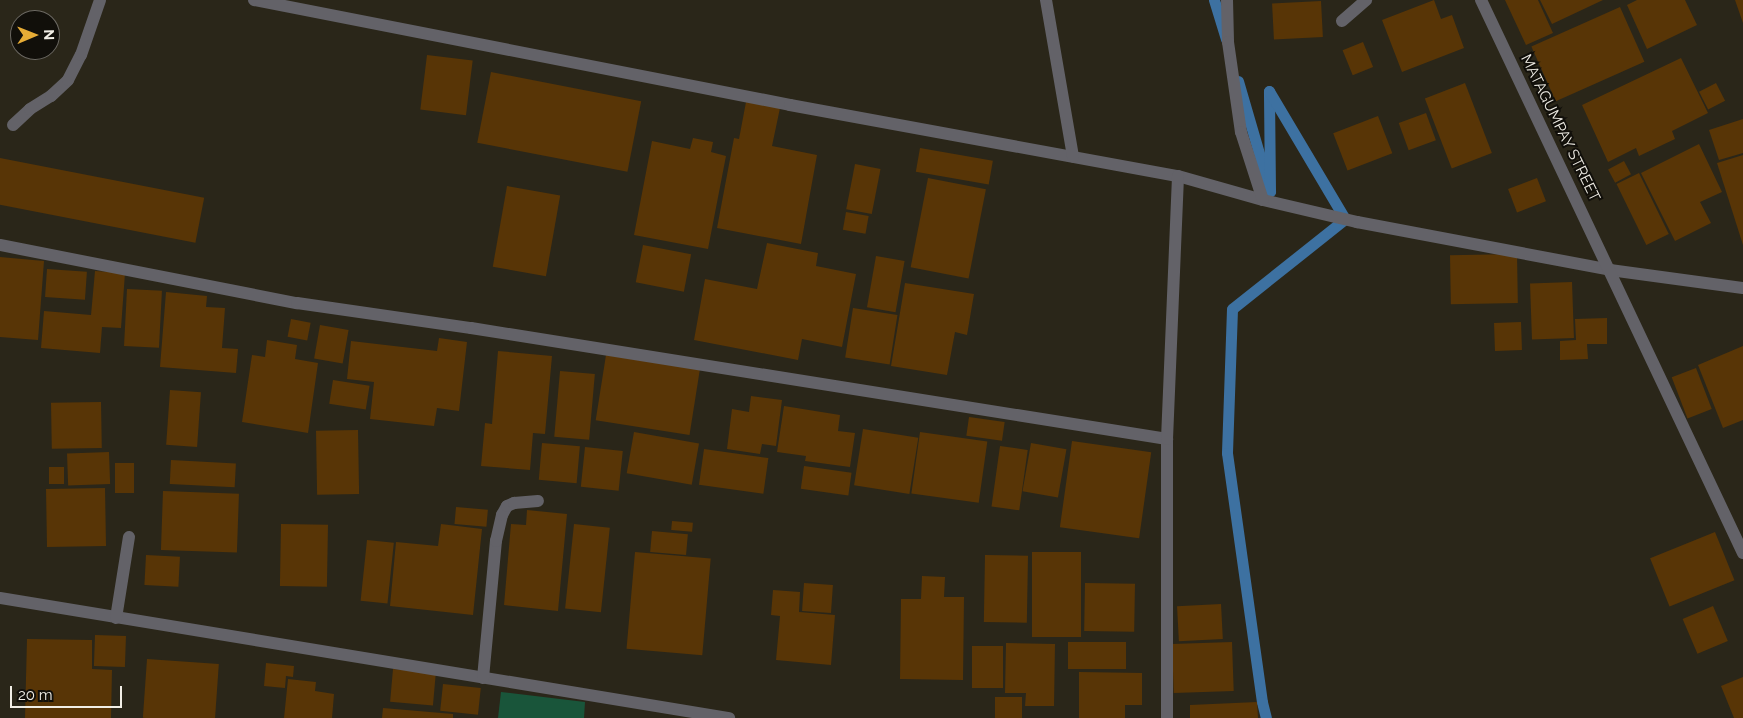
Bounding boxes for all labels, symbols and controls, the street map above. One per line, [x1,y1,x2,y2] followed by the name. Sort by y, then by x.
[10,10,60,60] north arrow
[41,29,57,40] text: N
[1516,51,1604,205] street label: MATAGUMPAY STREET
[12,676,125,708] scale bar
[18,686,53,704] text: 20 m

